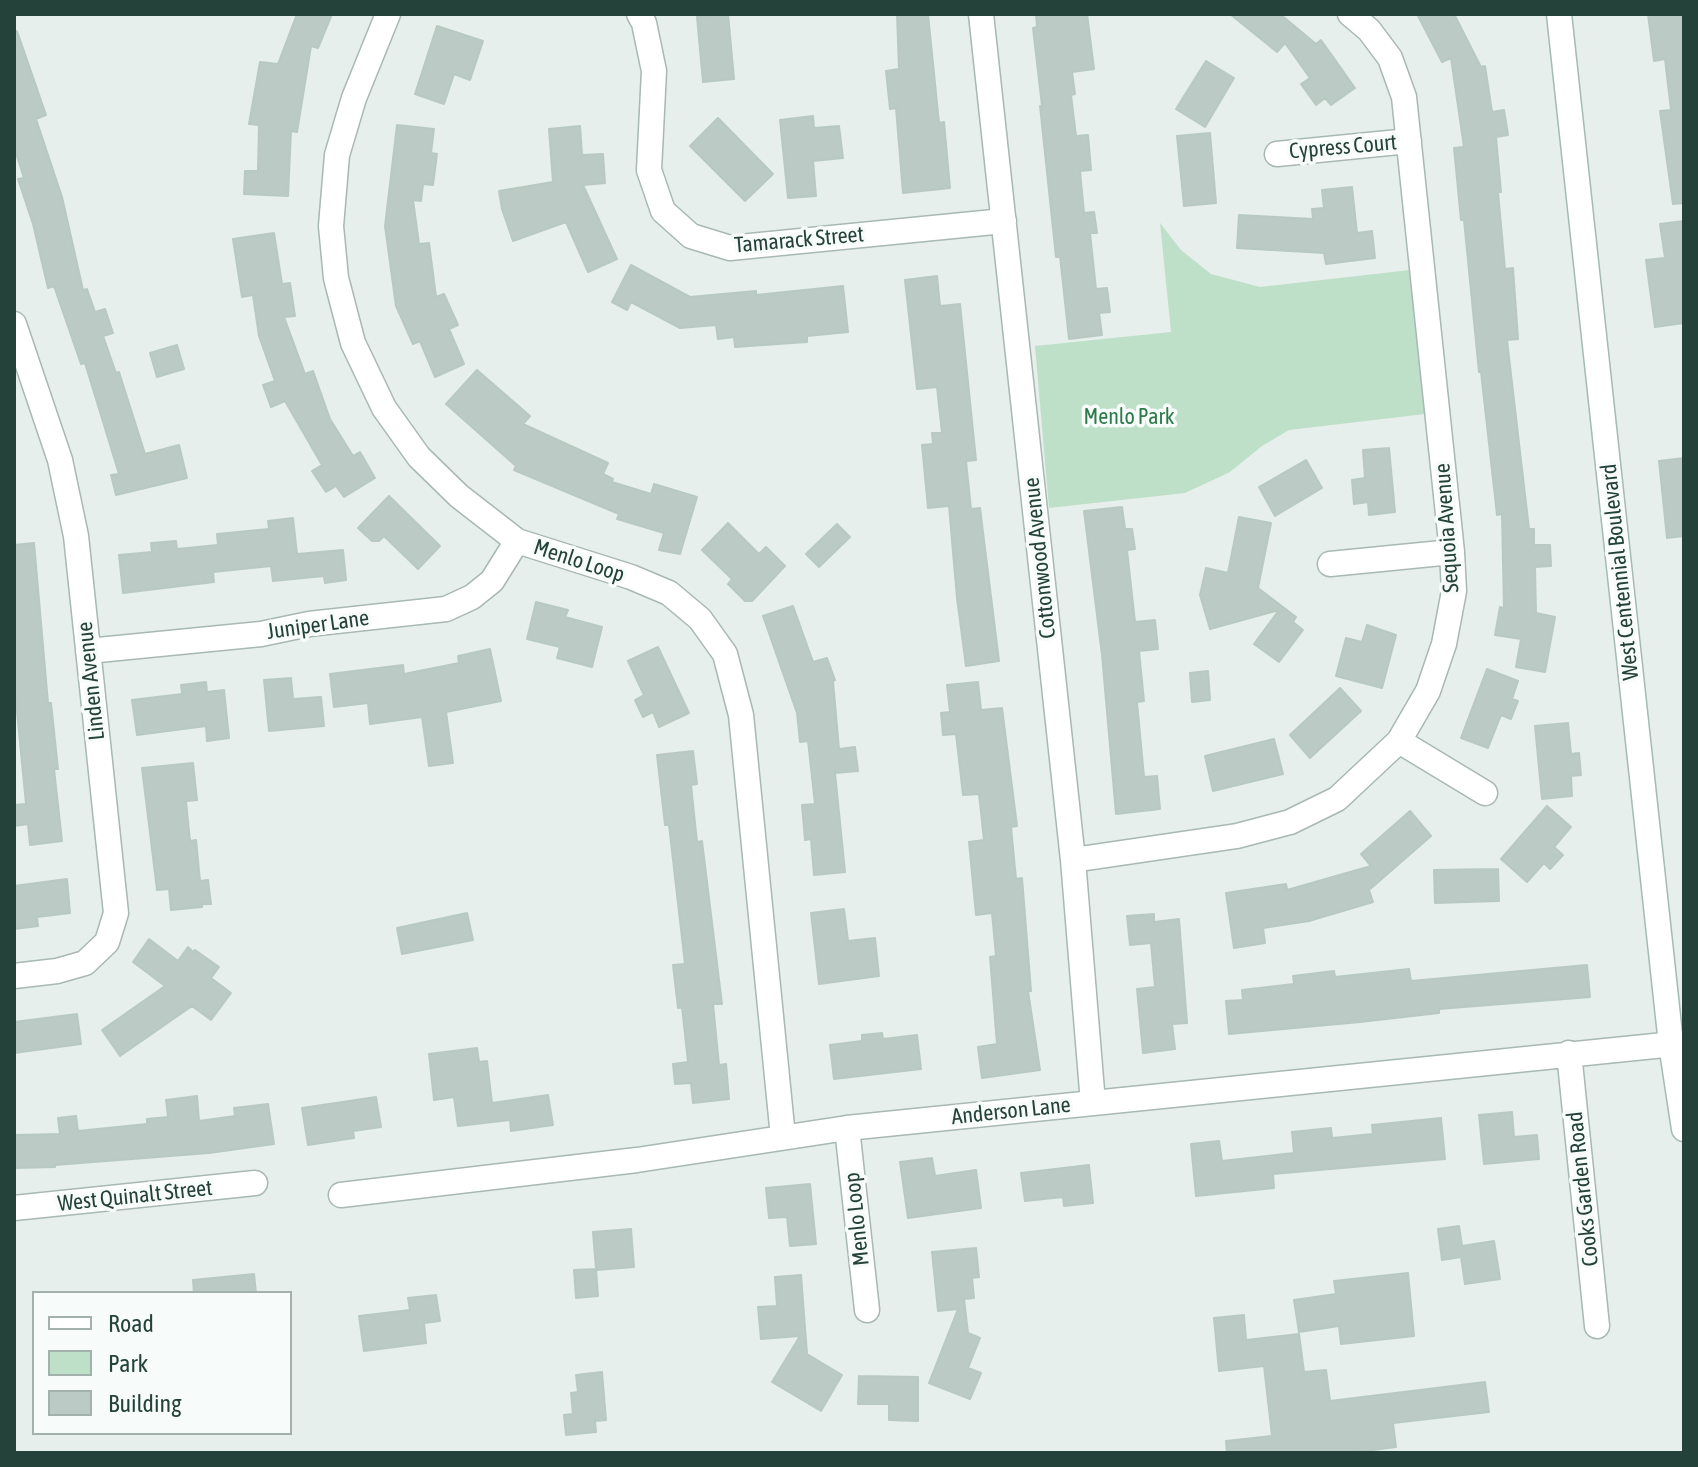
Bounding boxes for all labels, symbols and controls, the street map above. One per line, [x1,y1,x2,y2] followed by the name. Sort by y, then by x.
[1288,129,1398,165] street label: Cypress Court
[733,221,865,259] street label: Tamarack Street
[1083,404,1175,430] park label: Menlo Park
[1429,462,1465,594] street label: Sequoia Avenue
[1596,463,1644,681] street label: West Centennial Boulevard
[1018,476,1062,640] street label: Cottonwood Avenue
[530,534,628,588] street label: Menlo Loop
[265,605,371,645] street label: Juniper Lane
[72,620,110,742] street label: Linden Avenue
[950,1092,1072,1130] street label: Anderson Lane
[1562,1110,1604,1268] street label: Cooks Garden Road
[839,1171,875,1267] street label: Menlo Loop
[56,1175,214,1217] street label: West Quinalt Street
[32,1291,292,1435] legend
[108,1310,154,1337] text: Road
[108,1350,148,1377] text: Park
[108,1390,181,1417] text: Building

